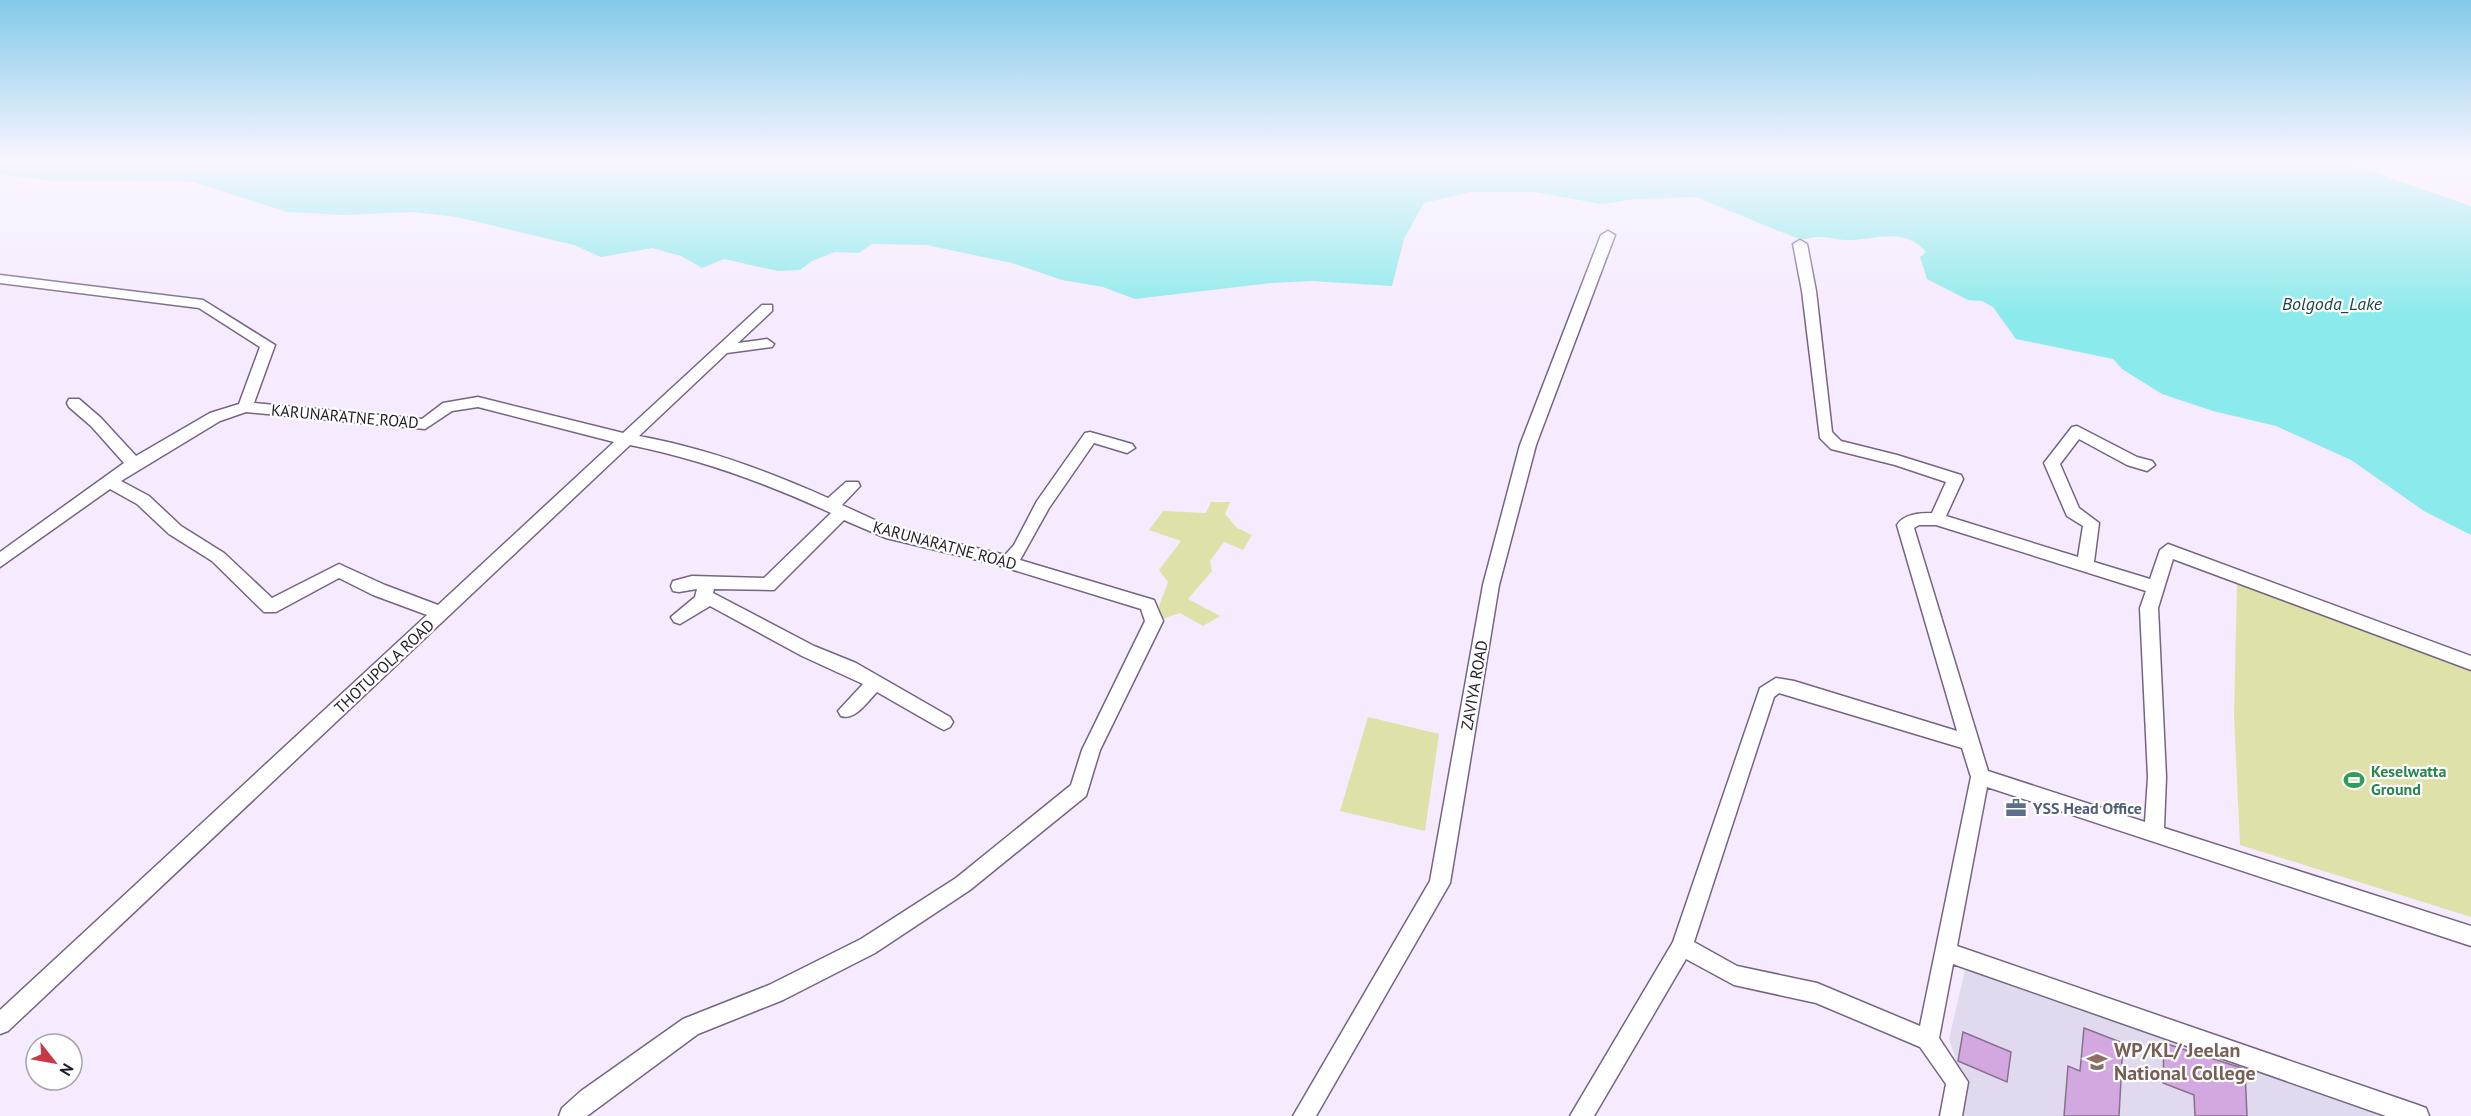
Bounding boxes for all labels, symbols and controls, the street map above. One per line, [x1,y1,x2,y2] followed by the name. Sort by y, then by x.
[2282,292,2383,315] water label: Bolgoda_Lake
[271,400,419,432] street label: KARUNARATNE ROAD
[871,516,1019,574] street label: KARUNARATNE ROAD
[330,615,438,717] street label: THOTUPOLA ROAD
[1456,639,1492,731] street label: ZAVIYA ROAD
[2371,761,2446,799] place label: Keselwatta Ground
[2342,768,2366,792] sports icon: Keselwatta Ground
[2004,796,2028,820] office icon: YSS Head Office
[2032,798,2142,818] place label: YSS Head Office
[24,1032,84,1092] north arrow
[2114,1037,2256,1086] place label: WP/KL/ Jeelan National College
[2085,1050,2109,1074] school or university icon: WP/KL/ Jeelan National College
[56,1060,78,1079] text: N

